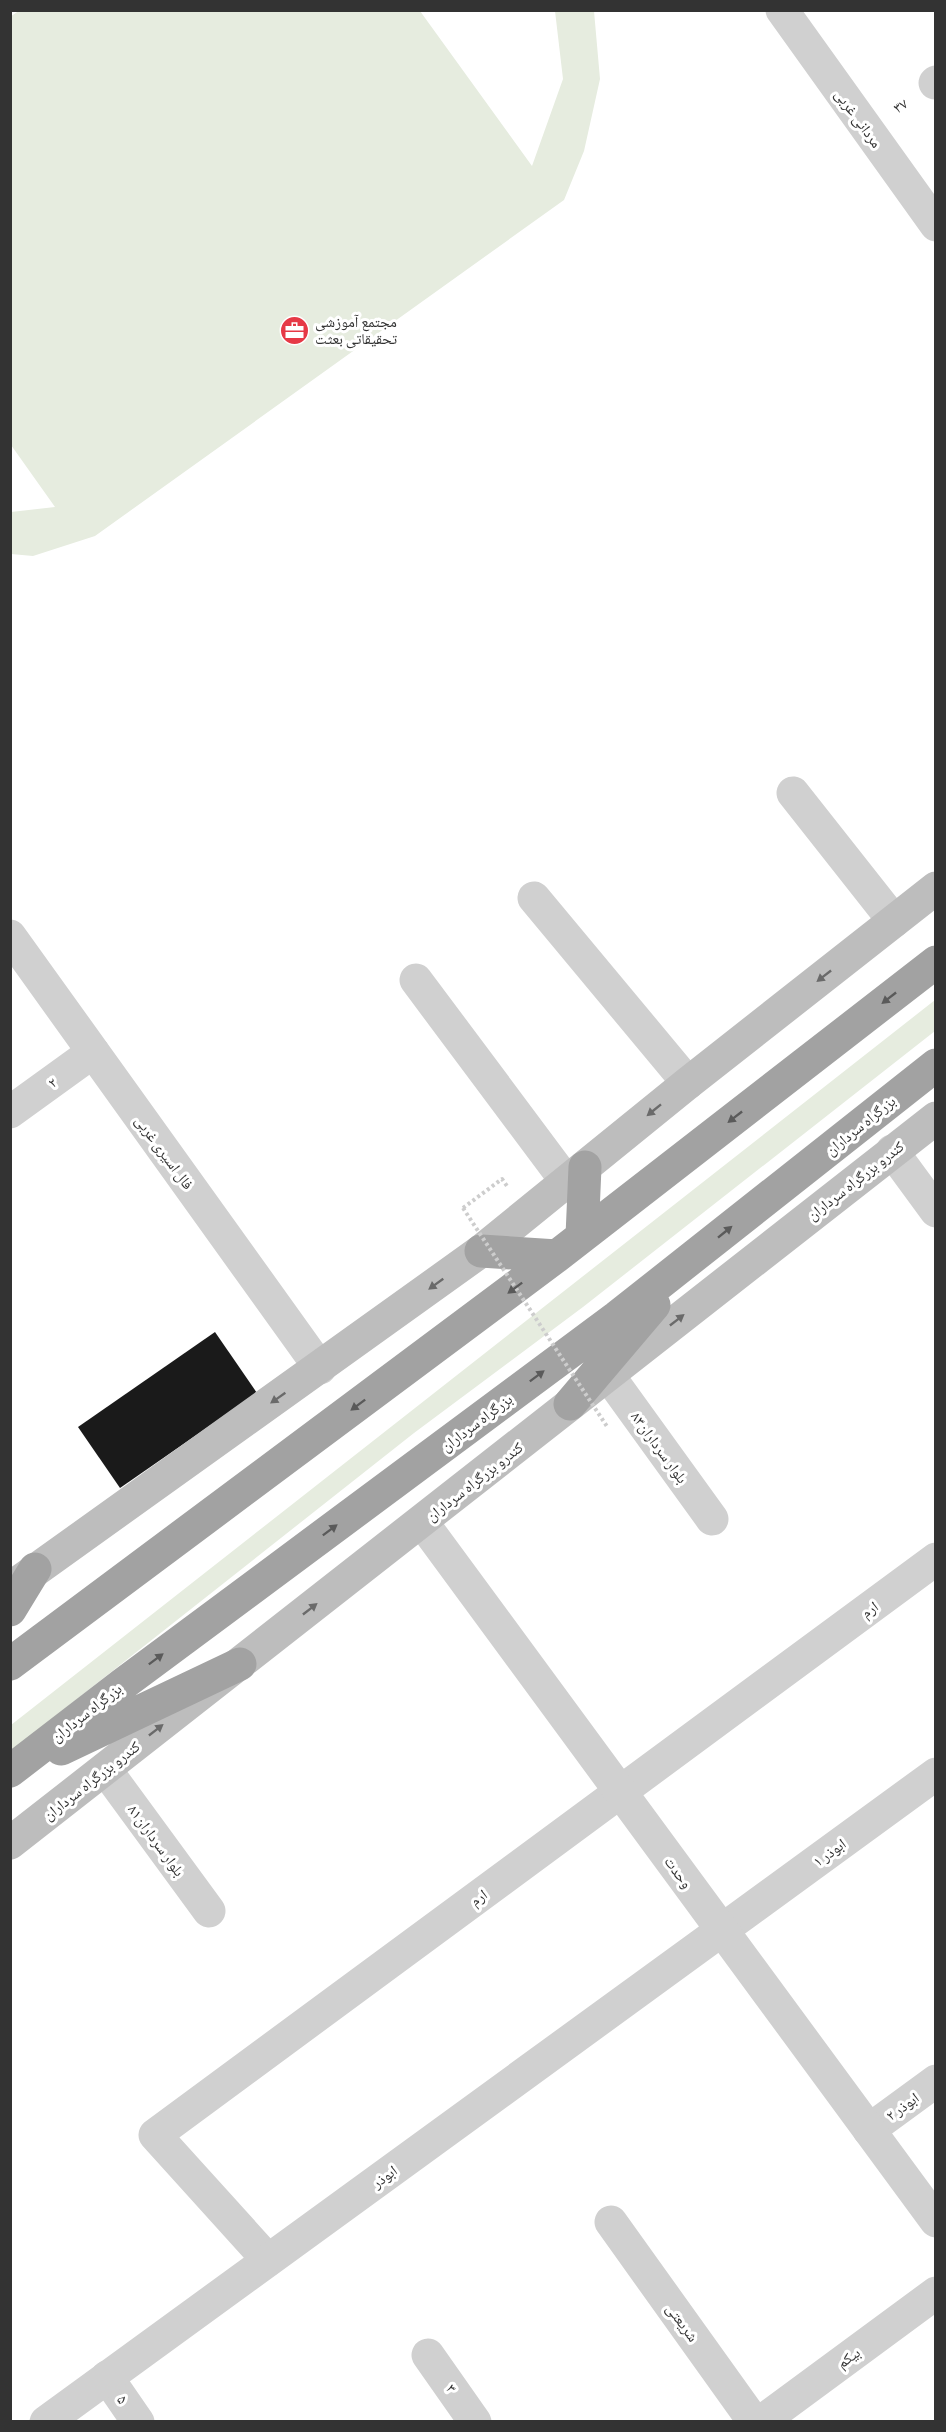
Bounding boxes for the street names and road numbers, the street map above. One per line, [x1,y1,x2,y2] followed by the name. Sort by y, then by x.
[830,85,886,152] street label: مردانی غربی
[889,94,911,116] street label: ۳۷
[44,1073,60,1091] street label: ۲
[821,1091,900,1160] street label: بزرگراه سرداران
[131,1112,198,1194] street label: فال اسیری غربی
[803,1137,908,1225] street label: کندرو بزرگراه سرداران
[437,1389,516,1456] street label: بزرگراه سرداران
[626,1408,692,1488] street label: بلوار سرداران۸۳
[422,1438,527,1526] street label: کندرو بزرگراه سرداران
[857,1597,882,1623] street label: ارم
[47,1679,126,1747] street label: بزرگراه سرداران
[39,1737,144,1825] street label: کندرو بزرگراه سرداران
[123,1801,189,1881] street label: بلوار سرداران۸۱
[809,1834,850,1871] street label: ابوذر ۱
[661,1852,697,1892] street label: وحدت
[466,1885,491,1911] street label: ارم
[882,2088,923,2125] street label: ابوذر ۲
[367,2161,401,2193] street label: ابوذر
[661,2299,703,2346] street label: شریعتی
[833,2343,864,2373] street label: بیکم
[443,2380,461,2396] street label: ۳
[114,2391,132,2407] street label: ۵

